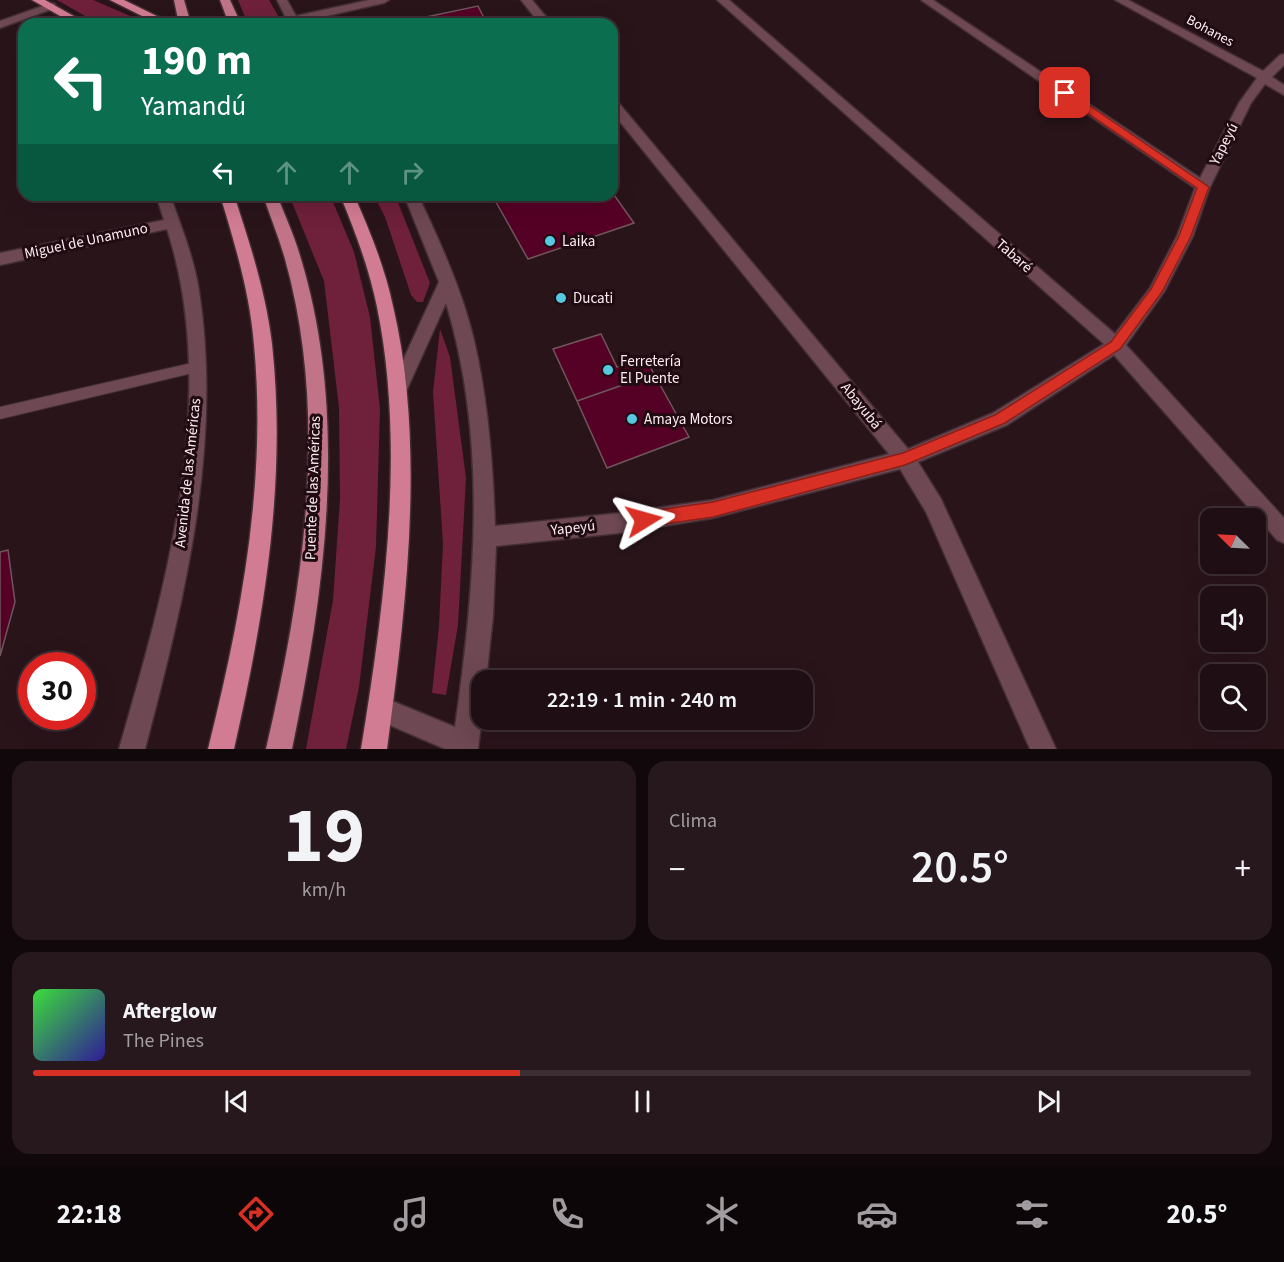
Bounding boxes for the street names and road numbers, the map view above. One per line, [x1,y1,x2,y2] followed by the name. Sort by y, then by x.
[1183,10,1237,52] street label: Bohanes
[1204,119,1244,170] street label: Yapeyú
[22,218,150,264] street label: Miguel de Unamuno
[991,234,1037,278] street label: Tabaré
[836,378,886,434] street label: Abayubá
[170,397,206,549] street label: Avenida de las Américas
[300,415,326,561] street label: Puente de las Américas
[549,515,596,541] street label: Yapeyú

